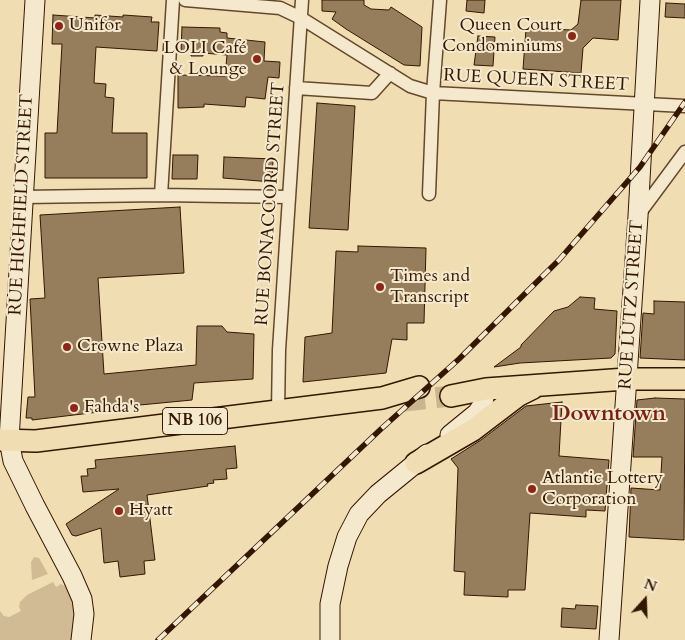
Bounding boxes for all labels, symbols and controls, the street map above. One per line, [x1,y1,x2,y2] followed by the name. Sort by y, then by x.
[69,15,121,37] place label: Unifor
[442,15,562,58] place label: Queen Court Condominiums
[53,20,65,32] marker: Unifor
[566,30,578,42] marker: Queen Court Condominiums
[163,38,247,80] place label: LOLI Café & Lounge
[251,53,263,65] marker: LOLI Café & Lounge
[443,65,629,97] street label: RUE QUEEN STREET
[252,81,290,327] street label: RUE BONACCORD STREET
[5,94,39,316] street label: RUE HIGHFIELD STREET
[615,220,649,390] street label: RUE LUTZ STREET
[390,266,470,308] place label: Times and Transcript
[374,281,386,293] marker: Times and Transcript
[77,336,184,358] place label: Crowne Plaza
[61,341,73,353] marker: Crowne Plaza
[84,397,139,419] place label: Fahda's
[68,402,80,414] marker: Fahda's
[552,402,666,428] district label: Downtown
[162,408,228,434] road number: NB 106
[542,468,663,510] place label: Atlantic Lottery Corporation
[526,483,538,495] marker: Atlantic Lottery Corporation
[129,500,173,522] place label: Hyatt
[113,505,125,517] marker: Hyatt
[641,574,659,596] text: N
[620,575,670,625] north arrow

